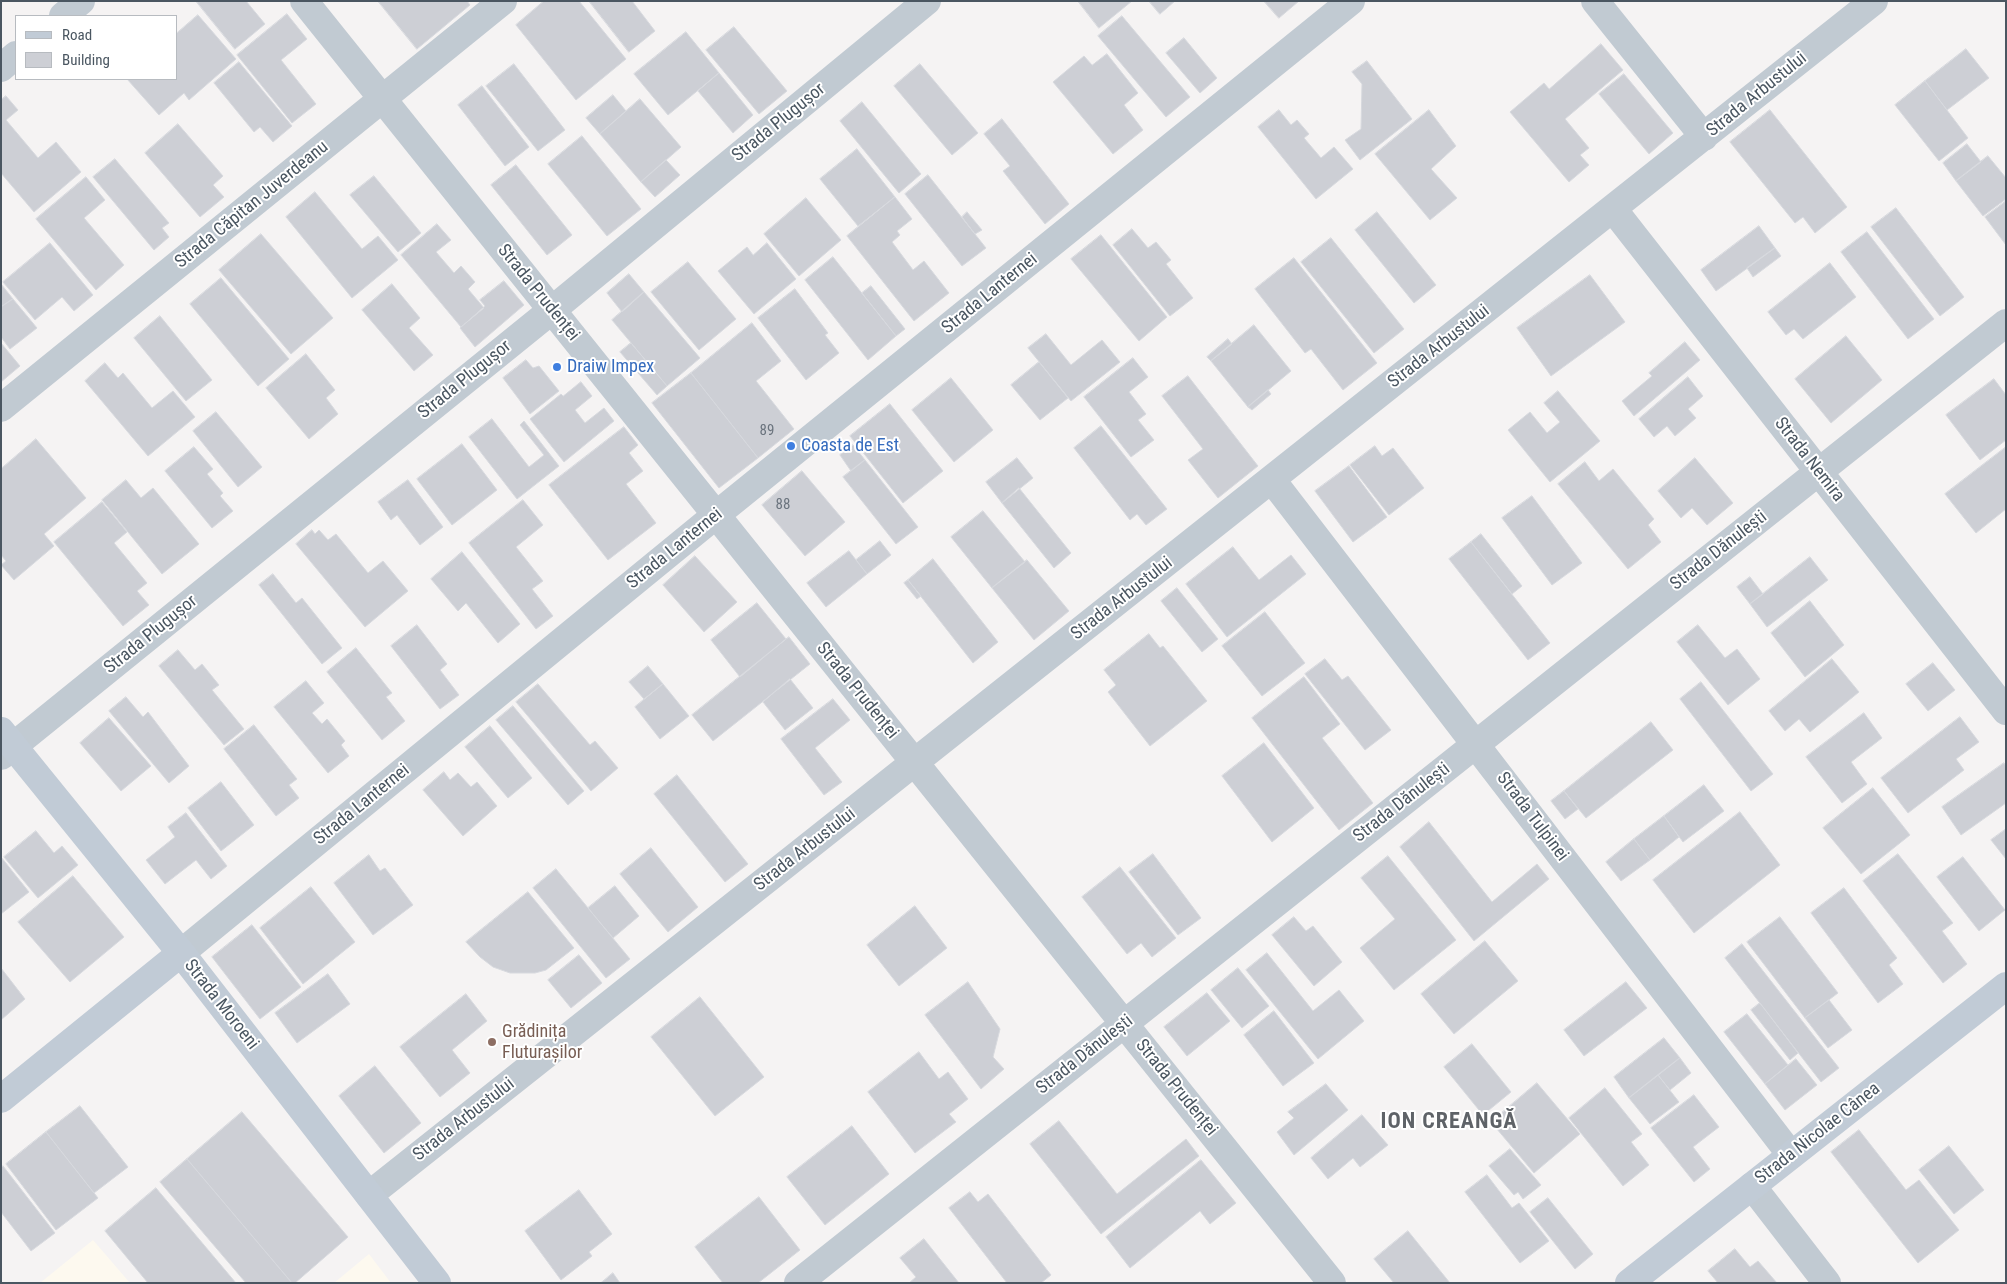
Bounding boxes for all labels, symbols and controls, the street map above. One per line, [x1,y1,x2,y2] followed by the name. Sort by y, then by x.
[15,15,178,80] legend
[62,26,92,44] text: Road
[1703,48,1811,142] street label: Strada Arbustului
[62,51,110,69] text: Building
[728,79,830,167] street label: Strada Plugușor
[171,137,333,273] street label: Strada Căpitan Juverdeanu
[492,240,584,346] street label: Strada Prudenței
[938,249,1042,339] street label: Strada Lanternei
[1384,301,1494,393] street label: Strada Arbustului
[414,336,516,424] street label: Strada Plugușor
[567,356,654,378] place label: Draiw Impex
[551,361,563,373] marker: Draiw Impex
[1769,414,1849,506] street label: Strada Nemira
[760,422,774,440] house number: 89
[801,435,899,457] place label: Coasta de Est
[785,440,797,452] marker: Coasta de Est
[776,496,790,514] house number: 88
[623,504,727,594] street label: Strada Lanternei
[1666,507,1772,595] street label: Strada Dănulești
[1067,553,1177,645] street label: Strada Arbustului
[100,591,202,679] street label: Strada Plugușor
[811,638,903,744] street label: Strada Prudenței
[1349,759,1455,847] street label: Strada Dănulești
[310,760,414,850] street label: Strada Lanternei
[1492,768,1572,866] street label: Strada Tulpinei
[750,804,860,896] street label: Strada Arbustului
[179,956,263,1054] street label: Strada Moroeni
[1032,1011,1138,1099] street label: Strada Dănulești
[502,1021,582,1064] place label: Grădinița Fluturașilor
[1130,1035,1222,1141] street label: Strada Prudenței
[486,1036,498,1048] marker: Grădinița Fluturașilor
[409,1074,519,1166] street label: Strada Arbustului
[1751,1078,1885,1190] street label: Strada Nicolae Cânea
[1379,1109,1519,1135] district label: ION CREANGĂ

